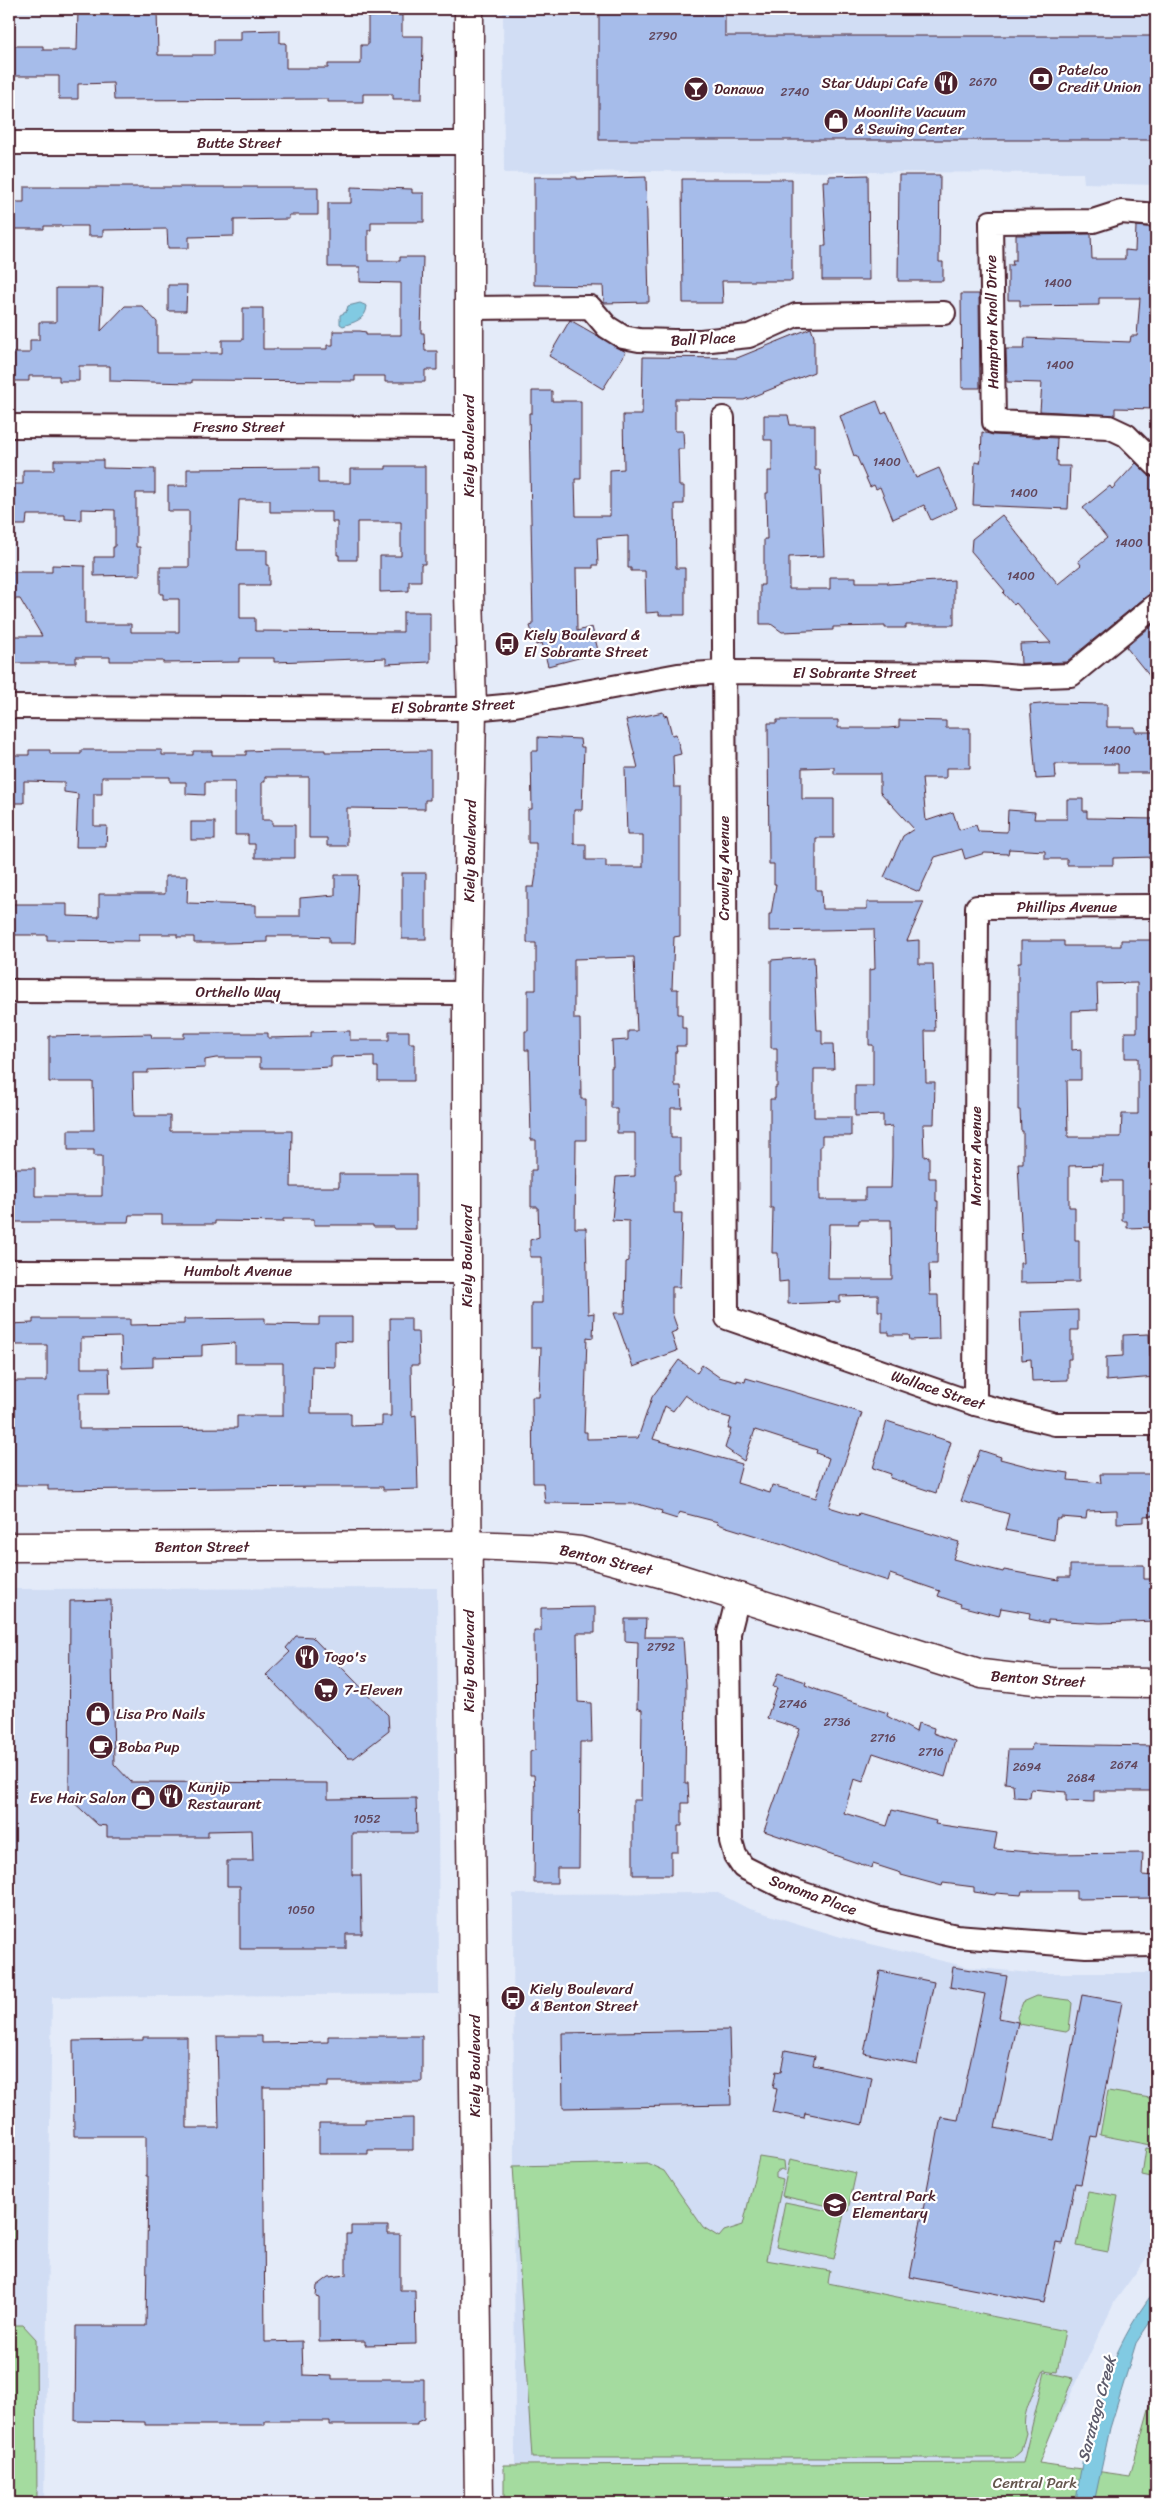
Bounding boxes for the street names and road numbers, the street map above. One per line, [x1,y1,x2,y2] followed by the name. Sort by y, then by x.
[197,130,282,156] street label: Butte Street
[978,254,1006,389] street label: Hampton Knoll Drive
[670,324,736,354] street label: Ball Place
[456,394,482,497] street label: Kiely Boulevard
[193,414,286,440] street label: Fresno Street
[793,660,918,686] street label: El Sobrante Street
[390,691,516,721] street label: El Sobrante Street
[456,798,484,903] street label: Kiely Boulevard
[711,815,737,921] street label: Crowley Avenue
[1017,894,1117,920] street label: Phillips Avenue
[196,979,281,1005] street label: Orthello Way
[963,1106,989,1206] street label: Morton Avenue
[454,1204,480,1307] street label: Kiely Boulevard
[184,1258,293,1284] street label: Humbolt Avenue
[888,1363,989,1418] street label: Wallace Street
[155,1534,250,1560] street label: Benton Street
[557,1537,656,1584] street label: Benton Street
[456,1609,482,1712] street label: Kiely Boulevard
[990,1663,1087,1695] street label: Benton Street
[765,1867,861,1923] street label: Sonoma Place
[462,2014,488,2117] street label: Kiely Boulevard

